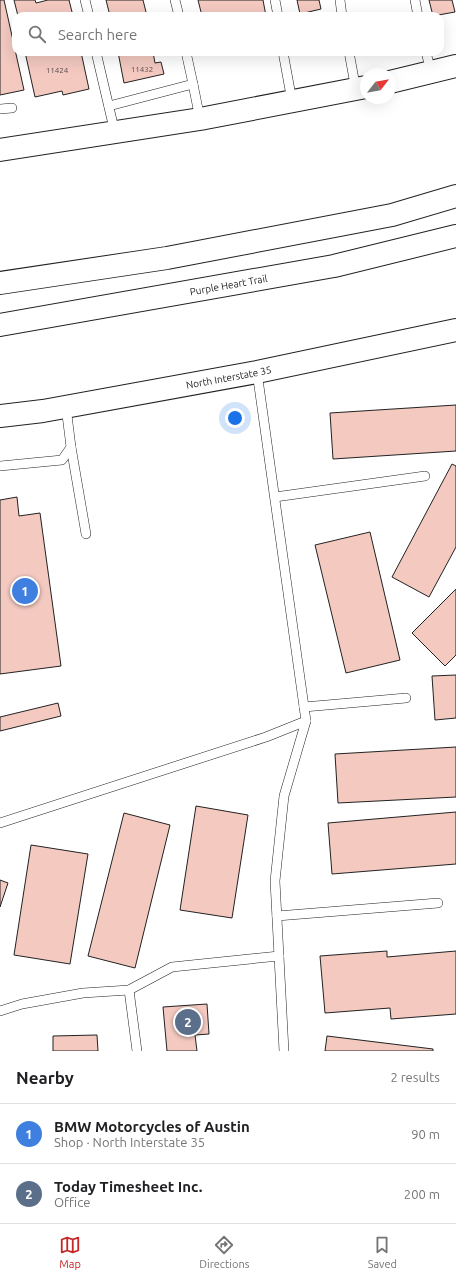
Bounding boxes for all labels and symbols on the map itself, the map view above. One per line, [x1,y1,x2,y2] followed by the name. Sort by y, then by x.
[131,65,153,74] house number: 11432
[46,66,69,75] house number: 11424
[360,68,396,104] north arrow
[189,272,269,297] street label: Purple Heart Trail
[185,364,272,390] street label: North Interstate 35
[225,408,245,428] your location
[12,576,38,606] pin: 1
[175,1007,201,1037] pin: 2

